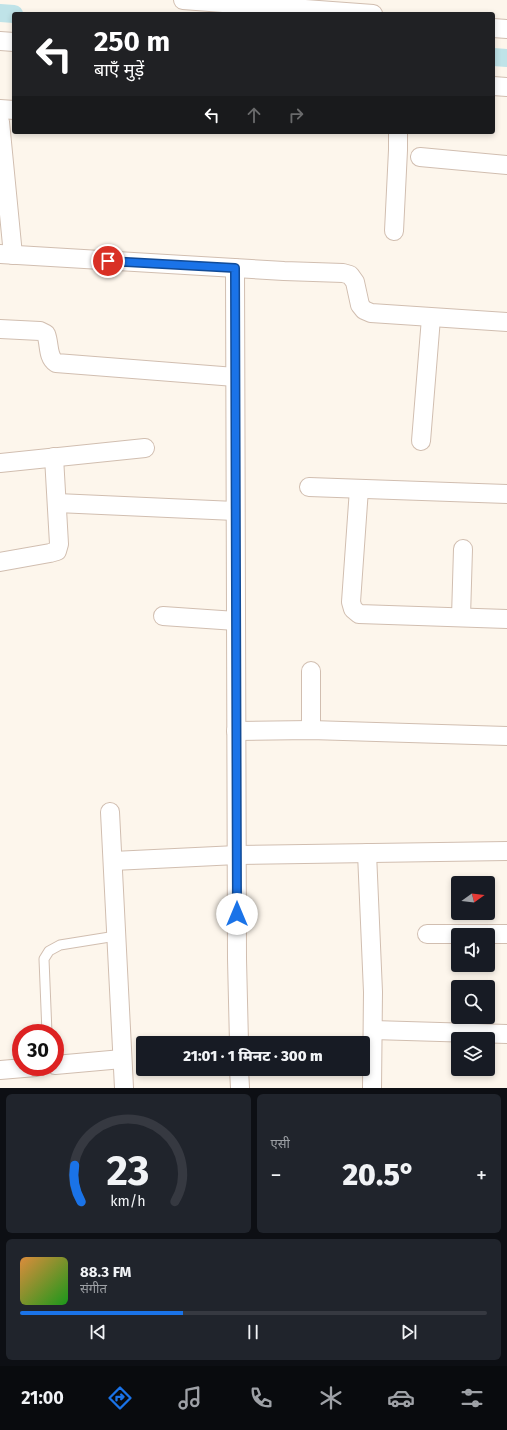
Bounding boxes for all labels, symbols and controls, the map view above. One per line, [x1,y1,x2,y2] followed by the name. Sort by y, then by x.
[94,25,170,58] text: 250 m
[28,28,80,80] icon: left
[94,59,144,81] text: बाएँ मुड़ें
[201,104,223,126] icon: left
[243,104,265,126] icon: ahead
[285,104,307,126] icon: right
[91,244,125,278] pin
[97,250,119,272] icon: arrive
[451,876,495,920] north arrow
[451,876,495,1076] map controls
[216,893,258,935] position arrow
[451,928,495,972] button: sound
[451,980,495,1024] button: search
[12,1024,64,1076] speed limit sign: 30
[451,1032,495,1076] button: layers
[183,1047,323,1065] text: 21:01 · 1 मिनट · 300 m
[271,1136,290,1151] text: एसी
[107,1145,150,1195] text: 23
[342,1157,415,1193] text: 20.5°
[271,1162,282,1189] text: −
[476,1162,487,1189] text: +
[111,1192,146,1209] text: km/h
[80,1263,131,1281] text: 88.3 FM
[80,1281,107,1296] text: संगीत
[87,1321,109,1343] icon: previous
[242,1321,264,1343] icon: pause
[398,1321,420,1343] icon: next
[106,1384,134,1412] icon: directions
[176,1384,204,1412] icon: music
[247,1384,275,1412] icon: phone
[317,1384,345,1412] icon: climate
[387,1384,415,1412] icon: car
[458,1384,486,1412] icon: filters
[21,1387,64,1409] text: 21:00

